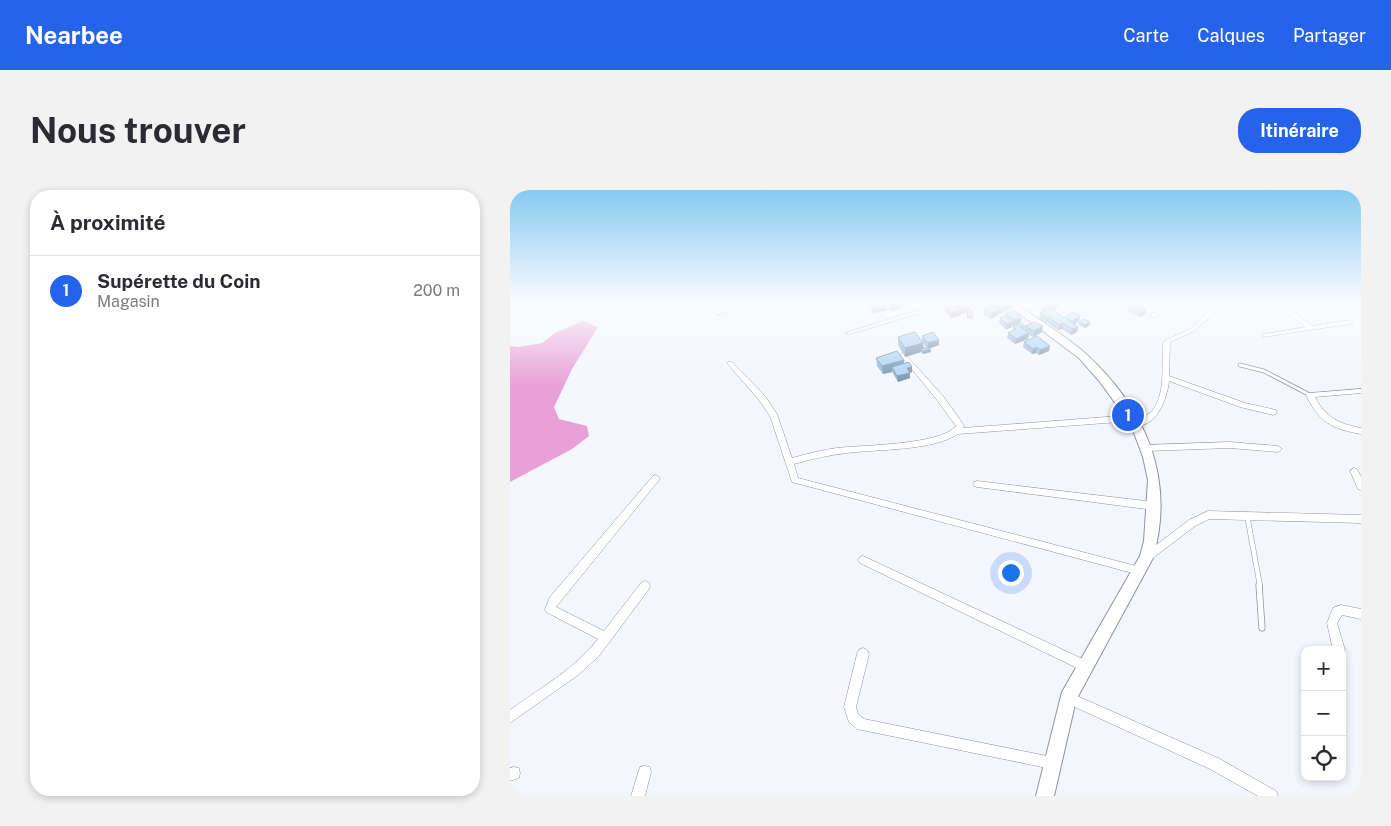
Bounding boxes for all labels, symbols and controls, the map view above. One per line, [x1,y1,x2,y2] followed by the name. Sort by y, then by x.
[25,21,123,49] text: Nearbee
[1123,25,1169,46] text: Carte
[1197,25,1265,46] text: Calques
[1293,25,1366,46] text: Partager
[1238,108,1361,153] button: Itinéraire
[30,110,246,151] text: Nous trouver
[50,210,166,235] text: À proximité
[97,270,261,292] text: Supérette du Coin
[63,281,69,300] text: 1
[413,281,460,300] text: 200 m
[97,292,160,311] text: Magasin
[1112,396,1144,434] pin: 1
[998,560,1024,586] your location
[1301,646,1346,781] map controls
[1301,646,1346,691] button: +
[1301,691,1346,736] button: −
[1301,736,1346,781] button: locate

